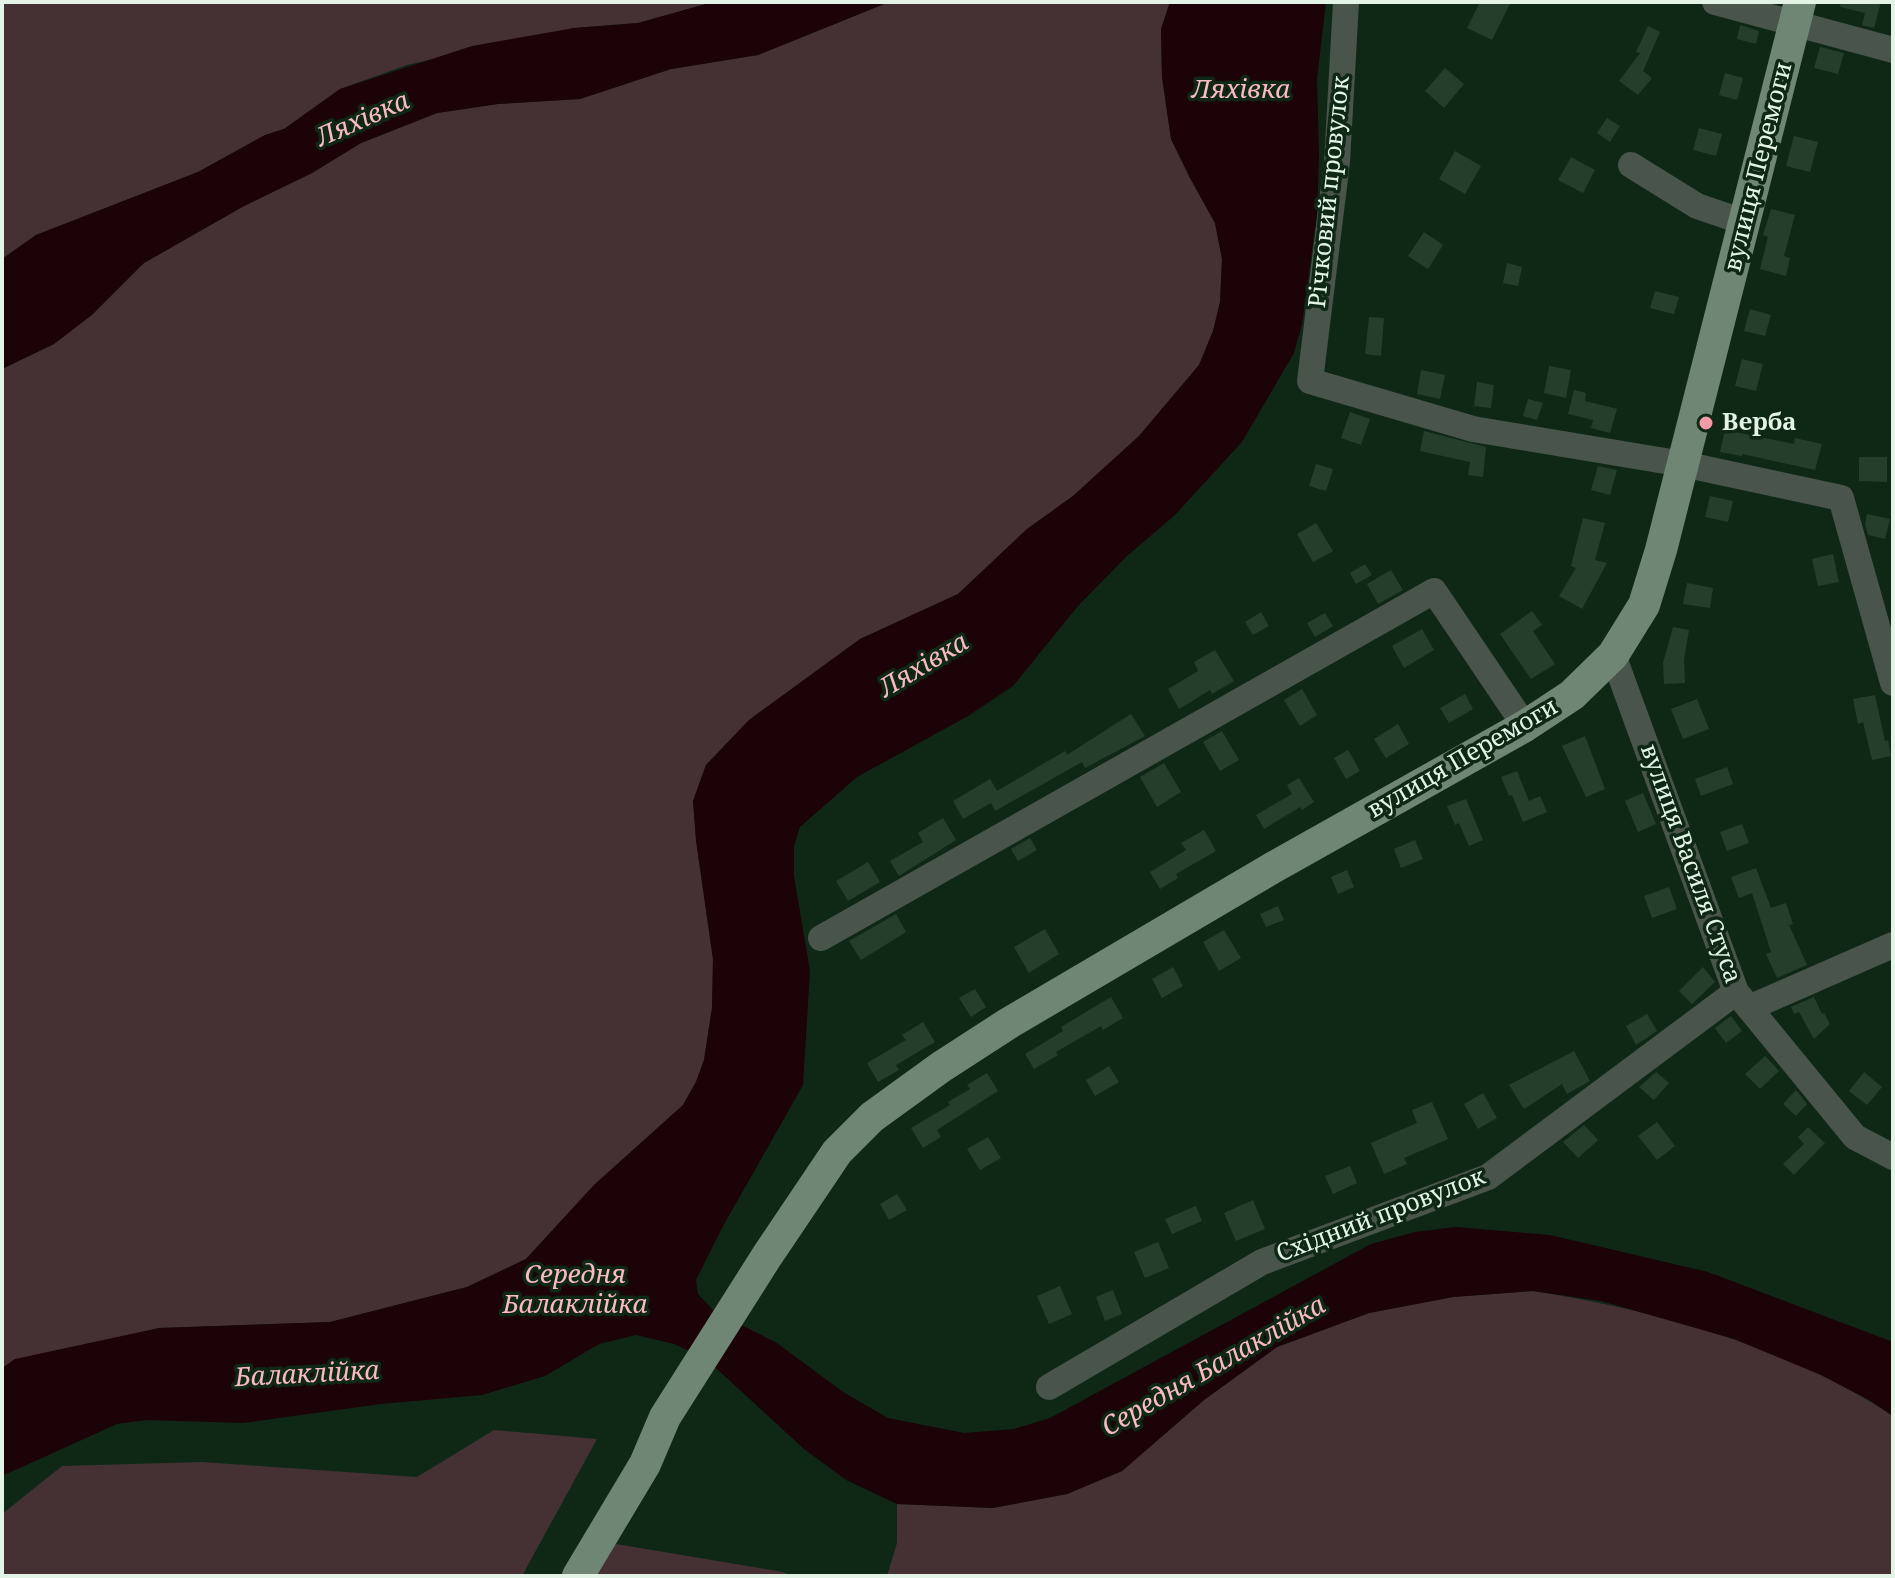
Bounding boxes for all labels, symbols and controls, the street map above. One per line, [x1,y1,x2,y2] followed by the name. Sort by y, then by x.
[1719,59,1799,275] street label: вулиця Перемоги
[1192,75,1290,107] water label: Ляхівка
[1304,75,1356,309] street label: Річковий провулок
[311,86,415,154] water label: Ляхівка
[1722,409,1796,437] place label: Верба
[1697,414,1715,432] marker: Верба
[874,627,974,705] water label: Ляхівка
[1363,693,1563,825] street label: вулиця Перемоги
[1633,741,1747,987] street label: вулиця Василя Стуса
[1273,1163,1489,1269] street label: Східний провулок
[502,1260,648,1322] water label: Середня Балаклійка
[1096,1290,1332,1444] water label: Середня Балаклійка
[234,1356,380,1394] water label: Балаклійка

